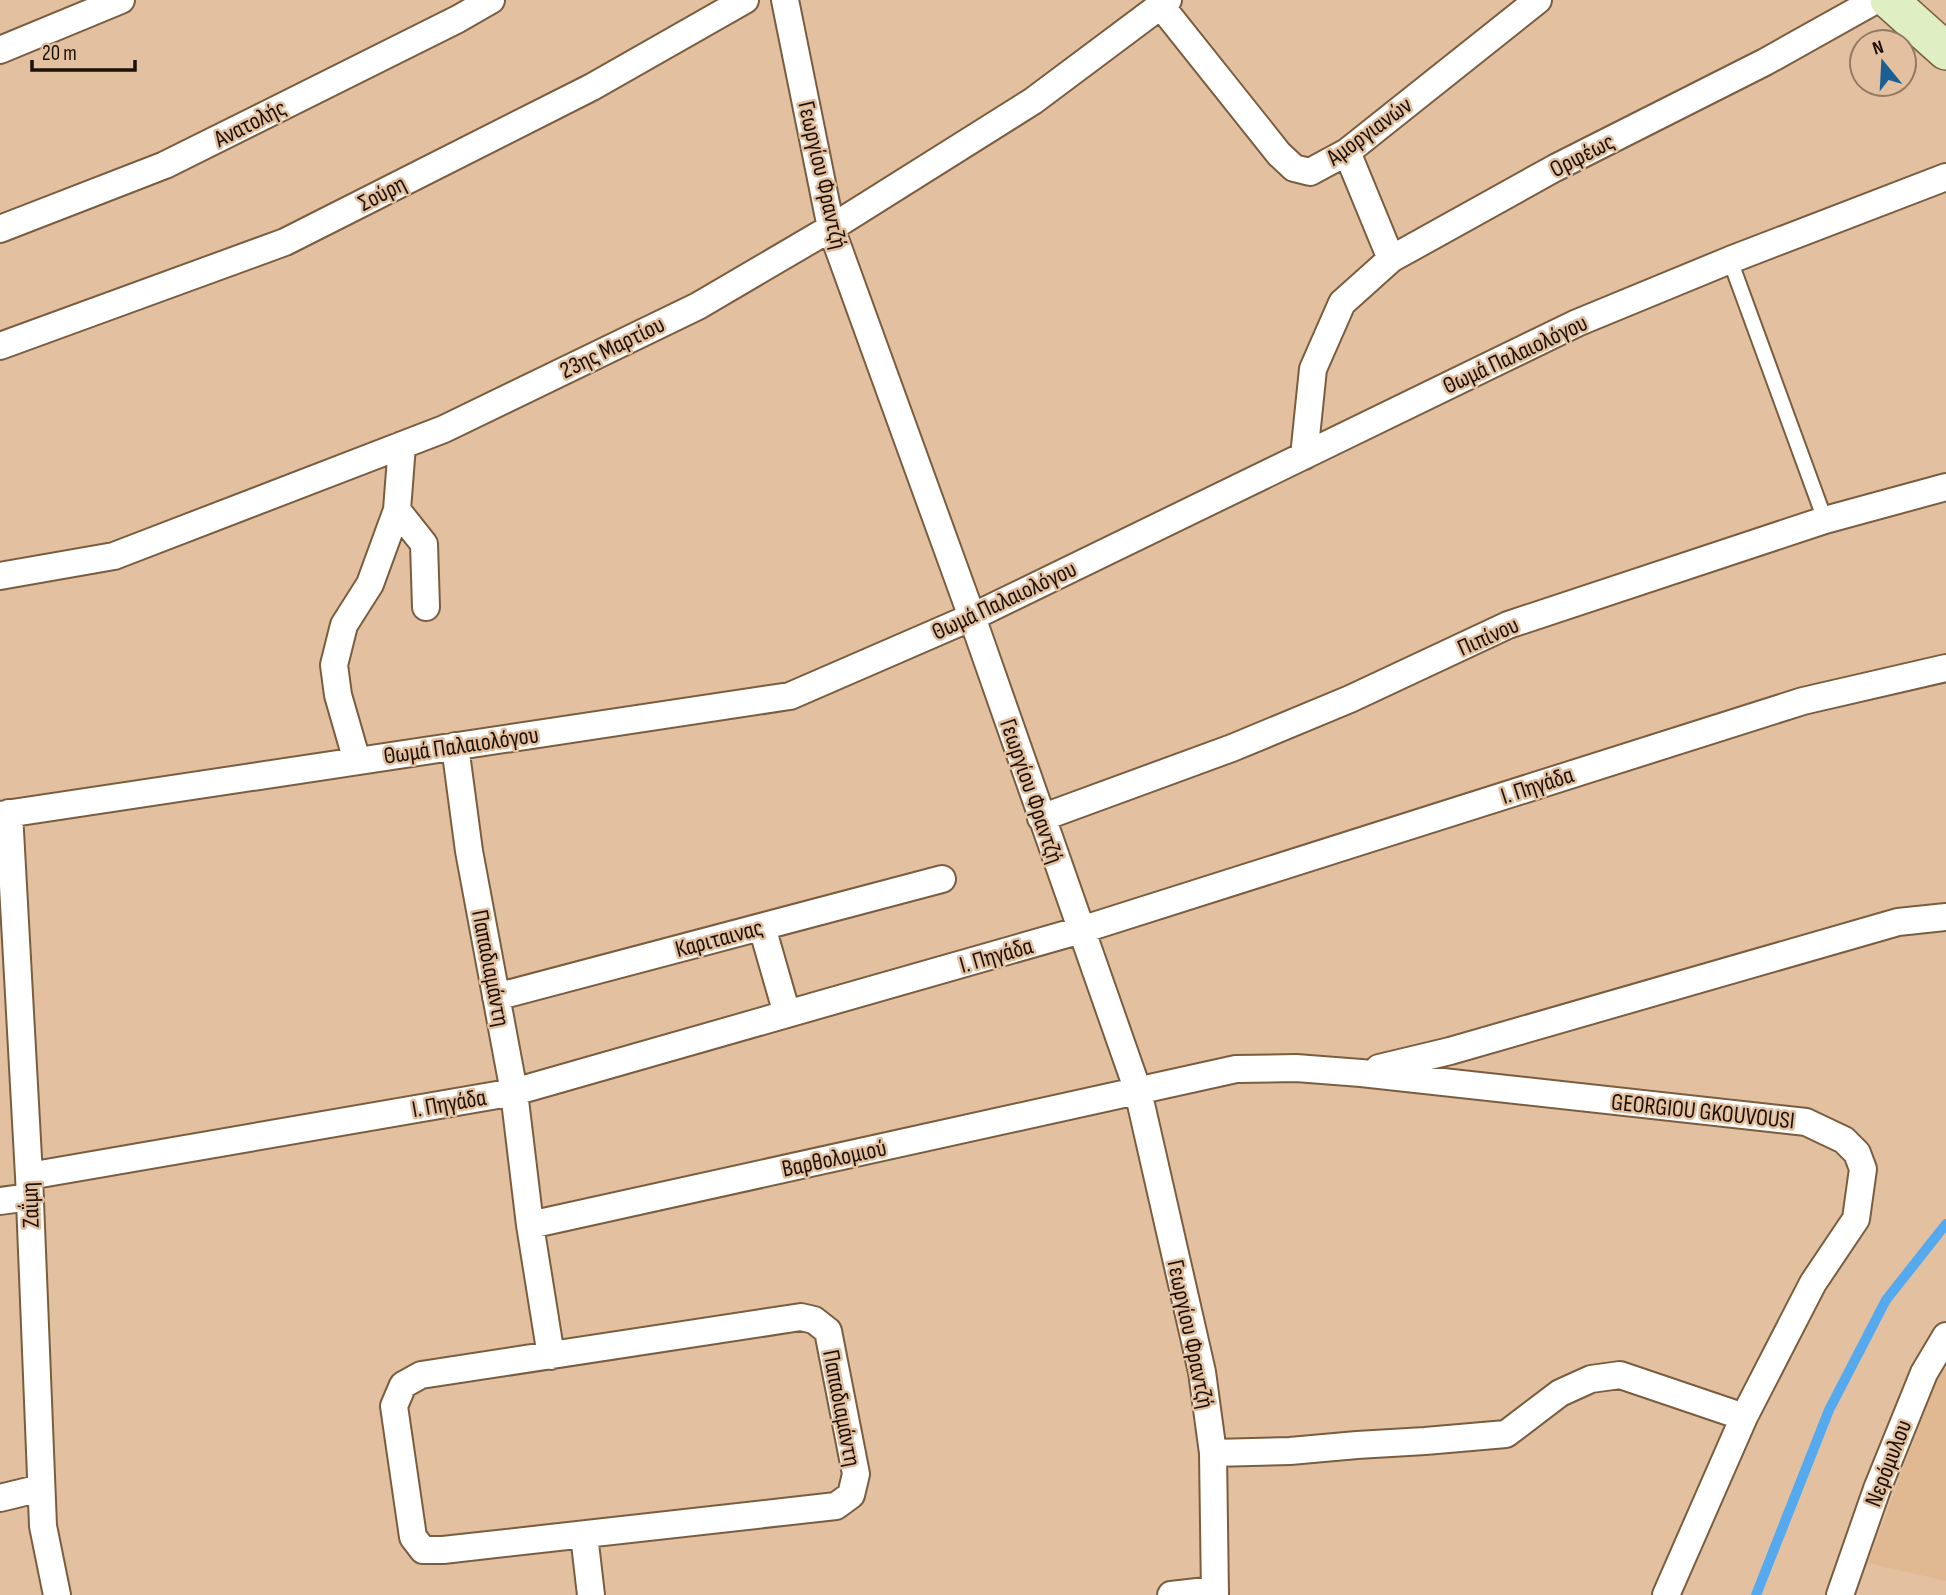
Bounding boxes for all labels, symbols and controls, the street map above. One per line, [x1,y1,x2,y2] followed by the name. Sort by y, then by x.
[32,28,135,72] scale bar
[1848,28,1918,98] north arrow
[1870,36,1887,61] text: N
[42,41,77,66] text: 20 m
[1320,91,1418,173] street label: Αμοργιανών
[208,93,291,154] street label: Ανατολής
[791,98,854,252] street label: Γεωργίου Φραντζή
[1545,127,1619,184] street label: Ορφέως
[353,169,411,218] street label: Σούρη
[1438,308,1592,401] street label: Θωμά Παλαιολόγου
[555,310,669,385] street label: 23ης Μαρτίου
[927,554,1081,647] street label: Θωμά Παλαιολόγου
[1453,610,1523,663] street label: Πιπίνου
[993,715,1070,867] street label: Γεωργίου Φραντζή
[382,720,541,771] street label: Θωμά Παλαιολόγου
[1497,760,1577,811] street label: Ι. Πηγάδα
[465,907,516,1029] street label: Παπαδιαμάντη
[672,913,766,964] street label: Καριταινας
[956,931,1036,980] street label: Ι. Πηγάδα
[410,1083,488,1124] street label: Ι. Πηγάδα
[1610,1087,1796,1136] street label: GEORGIOU GKOUVOUSI
[779,1133,889,1184] street label: Βαρθολομιού
[15,1181,46,1229] street label: Ζαΐμη
[1161,1257,1220,1411] street label: Γεωργίου Φραντζή
[816,1347,867,1469] street label: Παπαδιαμάντη
[1859,1416,1918,1511] street label: Νερόμυλου

